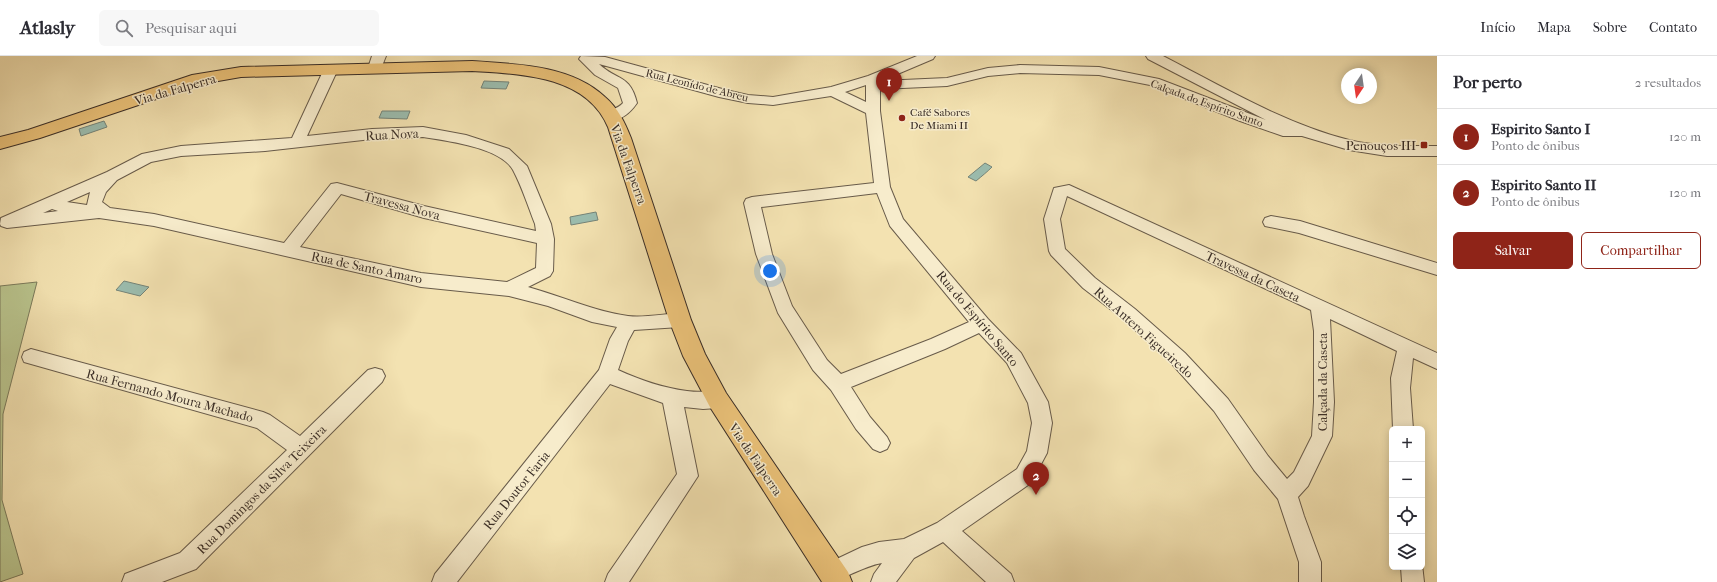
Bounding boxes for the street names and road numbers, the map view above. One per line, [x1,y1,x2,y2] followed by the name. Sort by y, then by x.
[644,66,750,105] street label: Rua Leonído de Abreu
[132,70,219,109] street label: Via da Falperra
[1149,77,1265,130] street label: Calçada do Espírito Santo
[607,121,650,207] street label: Via da Falperra
[365,126,420,143] street label: Rua Nova
[362,188,443,223] street label: Travessa Nova
[310,248,424,287] street label: Rua de Santo Amaro
[1203,248,1303,305] street label: Travessa da Caseta
[933,267,1022,369] street label: Rua do Espírito Santo
[1091,284,1197,381] street label: Rua Antero Figueiredo
[1315,332,1331,431] street label: Calçada da Caseta
[85,366,255,425] street label: Rua Fernando Moura Machado
[725,419,786,499] street label: Via da Falperra
[194,421,330,557] street label: Rua Domingos da Silva Teixeira
[480,447,553,533] street label: Rua Doutor Faria

